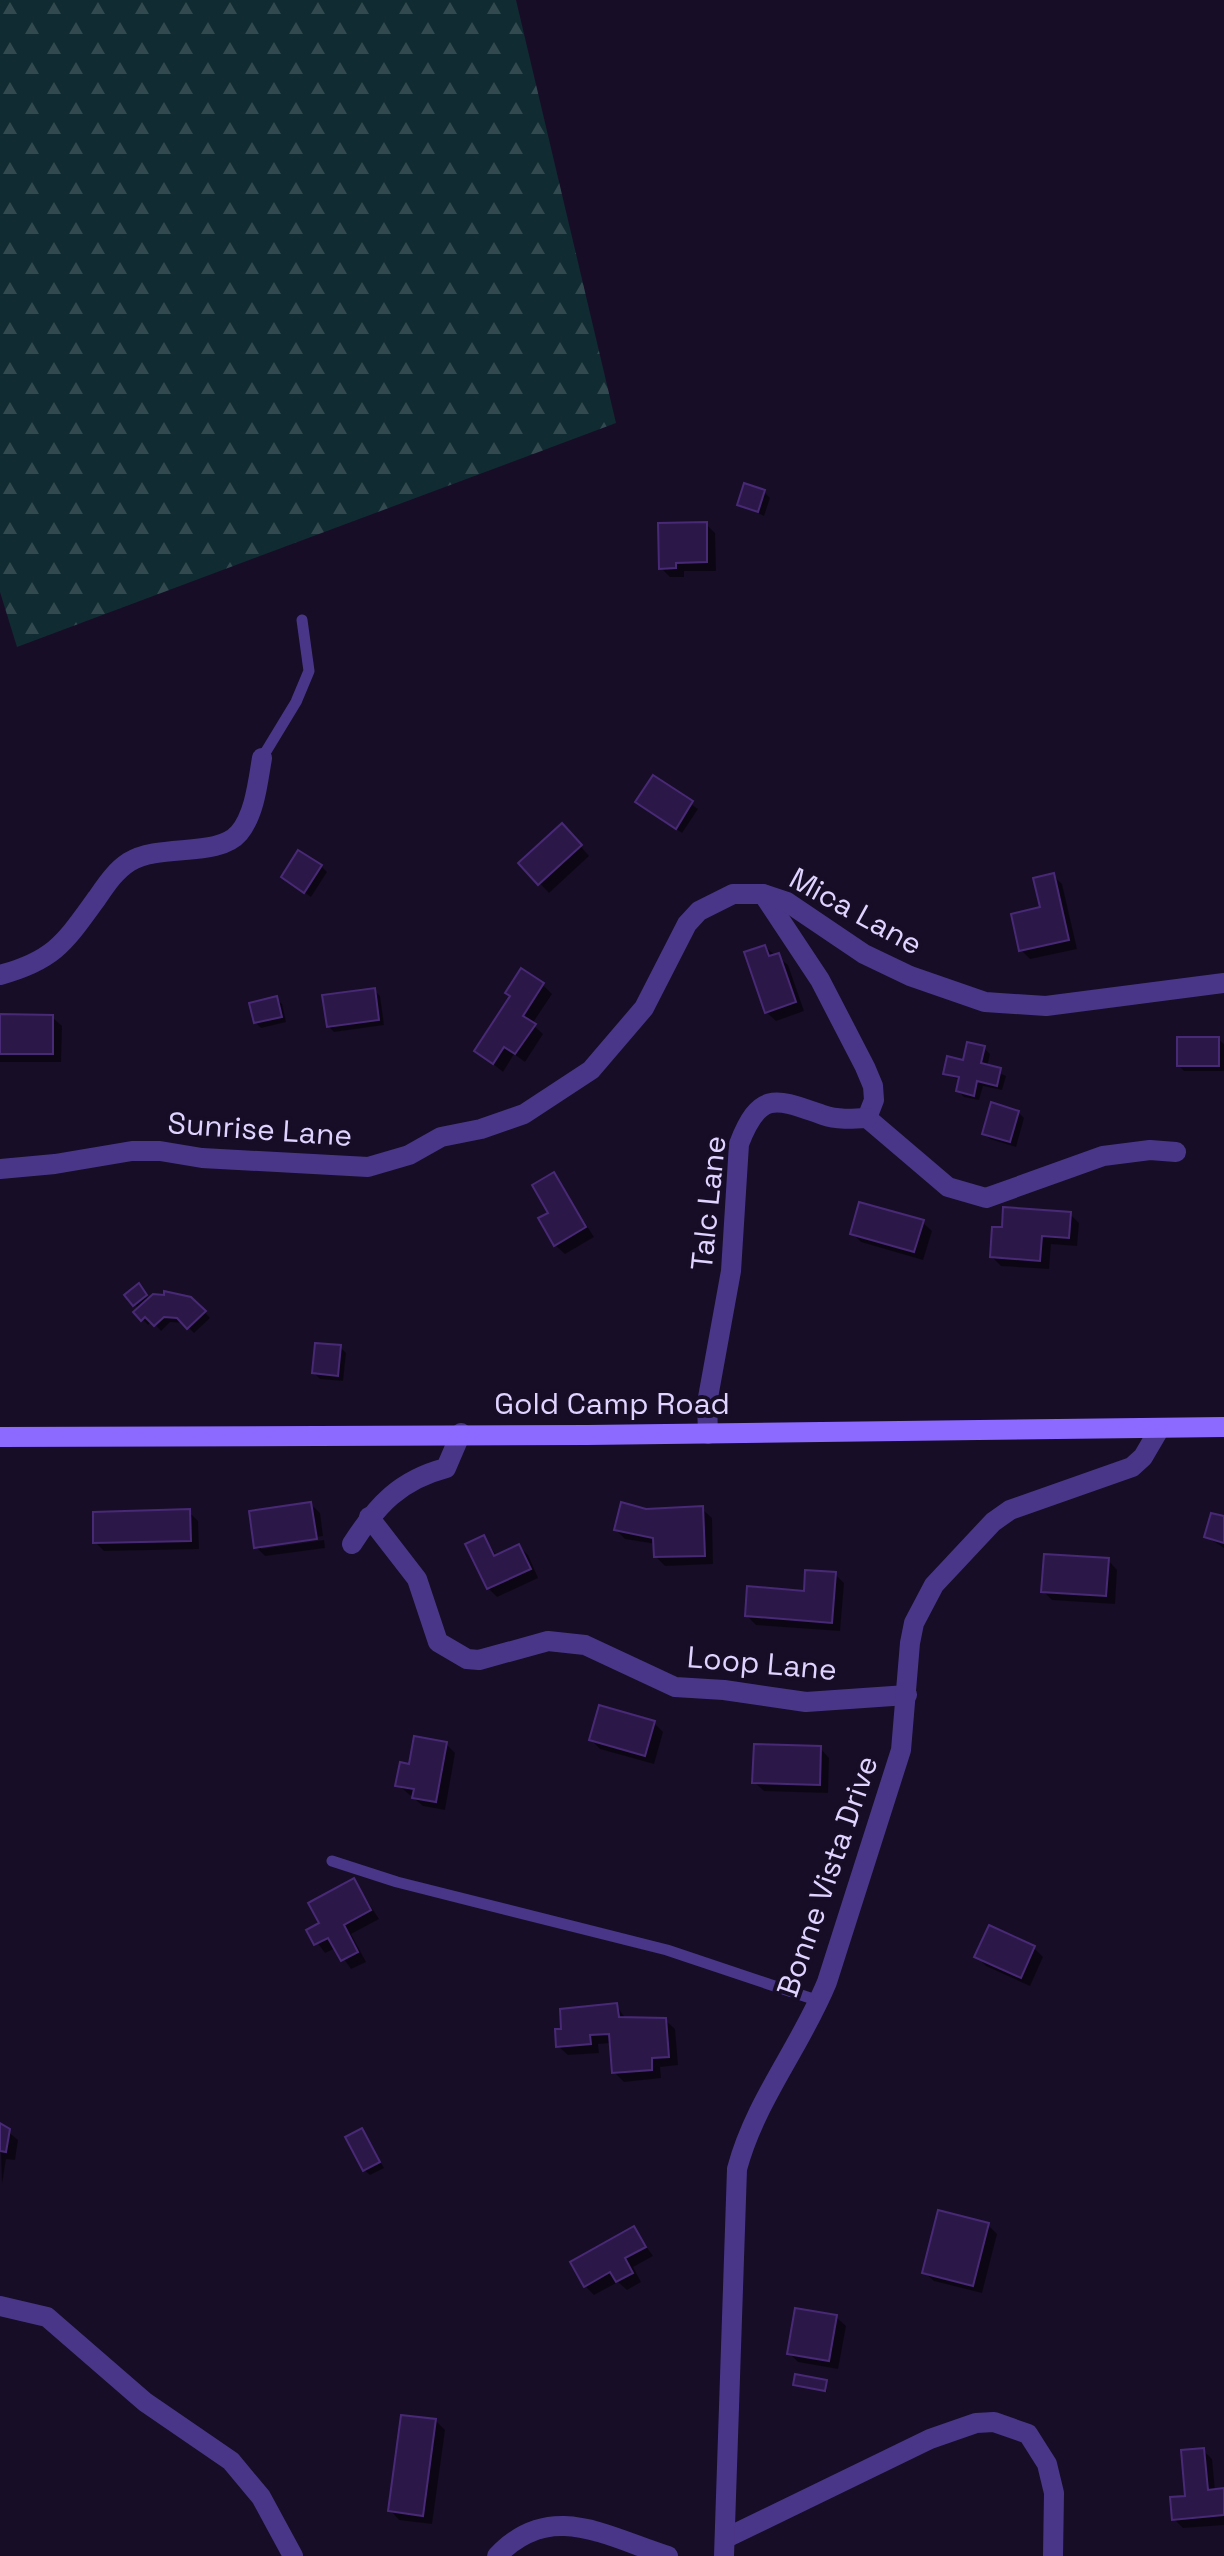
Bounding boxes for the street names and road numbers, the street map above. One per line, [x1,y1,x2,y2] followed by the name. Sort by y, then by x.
[783,859,929,963] street label: Mica Lane
[166,1103,354,1155] street label: Sunrise Lane
[682,1134,734,1272] street label: Talc Lane
[494,1384,730,1423] street label: Gold Camp Road
[686,1637,838,1689] street label: Loop Lane
[768,1750,886,2002] street label: Bonne Vista Drive

